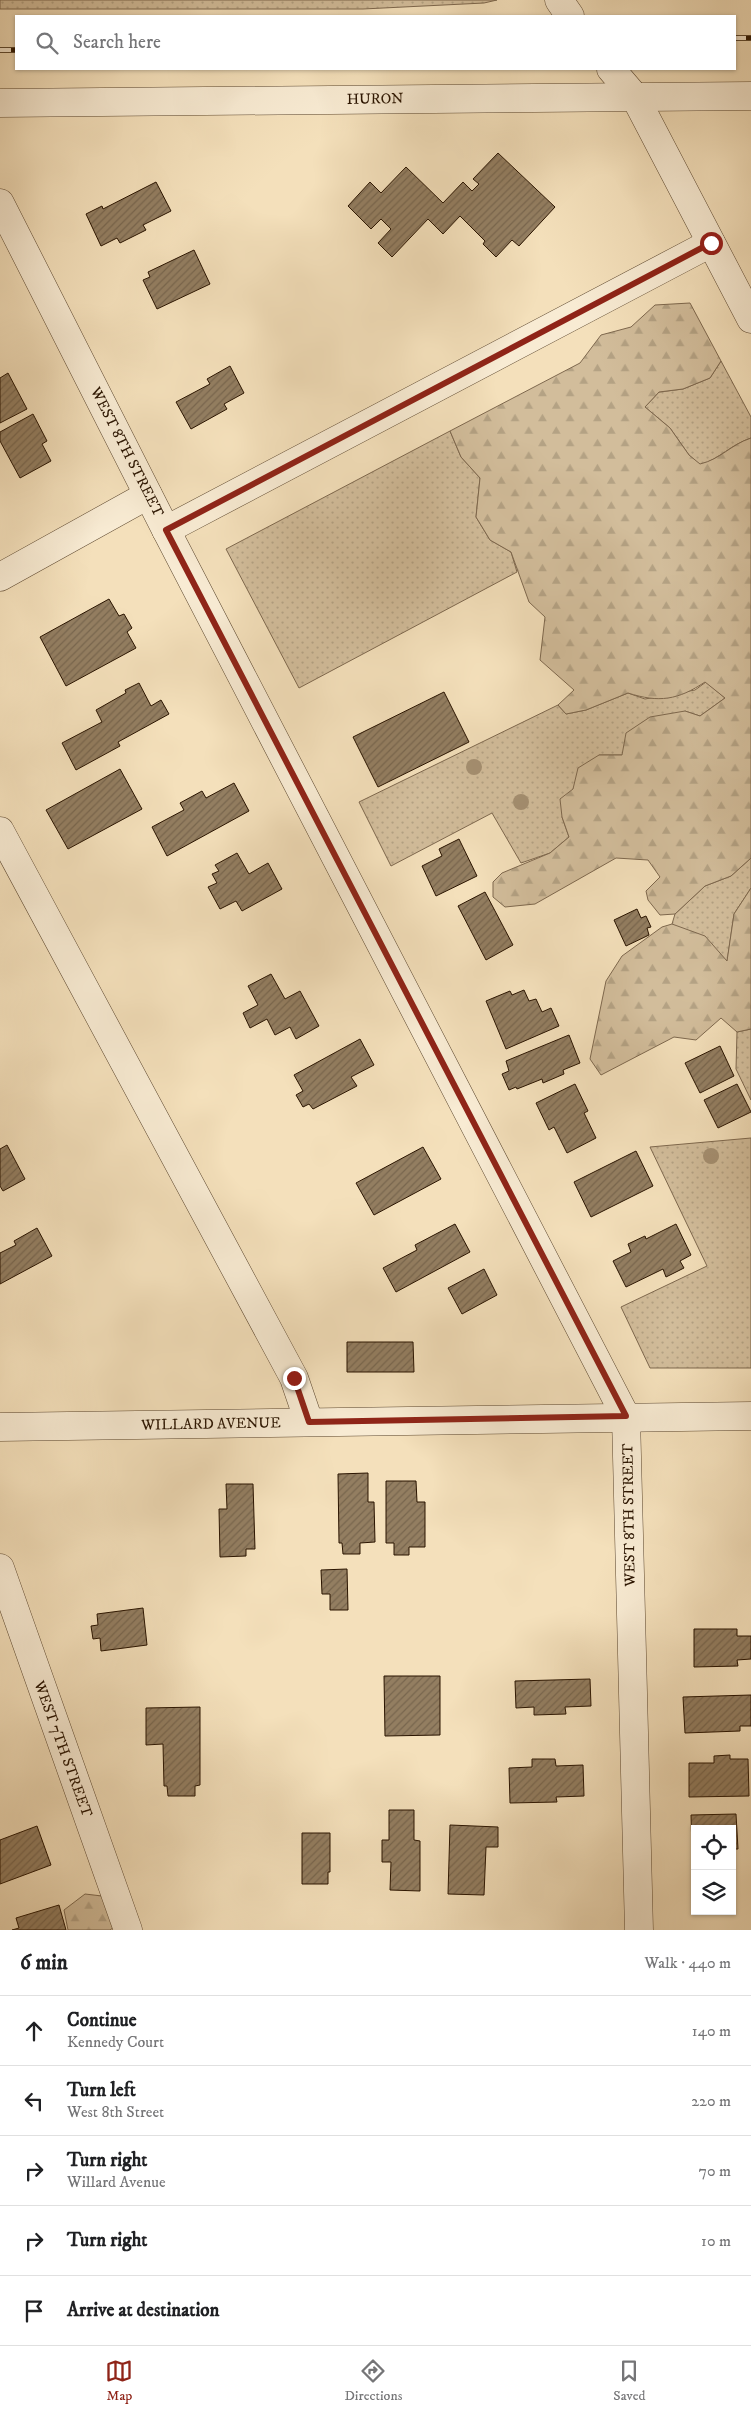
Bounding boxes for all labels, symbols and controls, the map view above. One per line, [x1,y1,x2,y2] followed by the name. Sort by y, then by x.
[15,15,736,70] search box
[33,29,61,57] icon: search
[73,31,161,54] text: Search here
[346,89,404,109] street label: HURON
[700,232,723,255] route start
[86,383,168,521] street label: WEST 8TH STREET
[283,1367,306,1390] route end
[140,1413,281,1435] street label: WILLARD AVENUE
[618,1443,640,1588] street label: WEST 8TH STREET
[29,1677,97,1820] street label: WEST 7TH STREET
[691,1825,736,1915] map controls
[691,1825,736,1870] button: locate
[691,1870,736,1915] button: layers
[20,1950,68,1976] text: 6 min
[645,1953,731,1973] text: Walk · 440 m
[67,2009,137,2032] text: Continue
[20,2017,48,2045] icon: ahead
[692,2021,731,2041] text: 140 m
[67,2032,164,2052] text: Kennedy Court
[67,2079,136,2102] text: Turn left
[20,2087,48,2115] icon: left
[691,2091,731,2111] text: 220 m
[67,2102,164,2122] text: West 8th Street
[67,2149,147,2172] text: Turn right
[20,2157,48,2185] icon: right
[699,2161,731,2181] text: 70 m
[67,2172,166,2192] text: Willard Avenue
[20,2227,48,2255] icon: right
[67,2229,147,2252] text: Turn right
[701,2231,731,2251] text: 10 m
[20,2297,48,2325] icon: arrive
[67,2299,219,2322] text: Arrive at destination
[105,2357,133,2405] tab: Map
[344,2357,402,2405] tab: Directions
[613,2357,646,2405] tab: Saved

